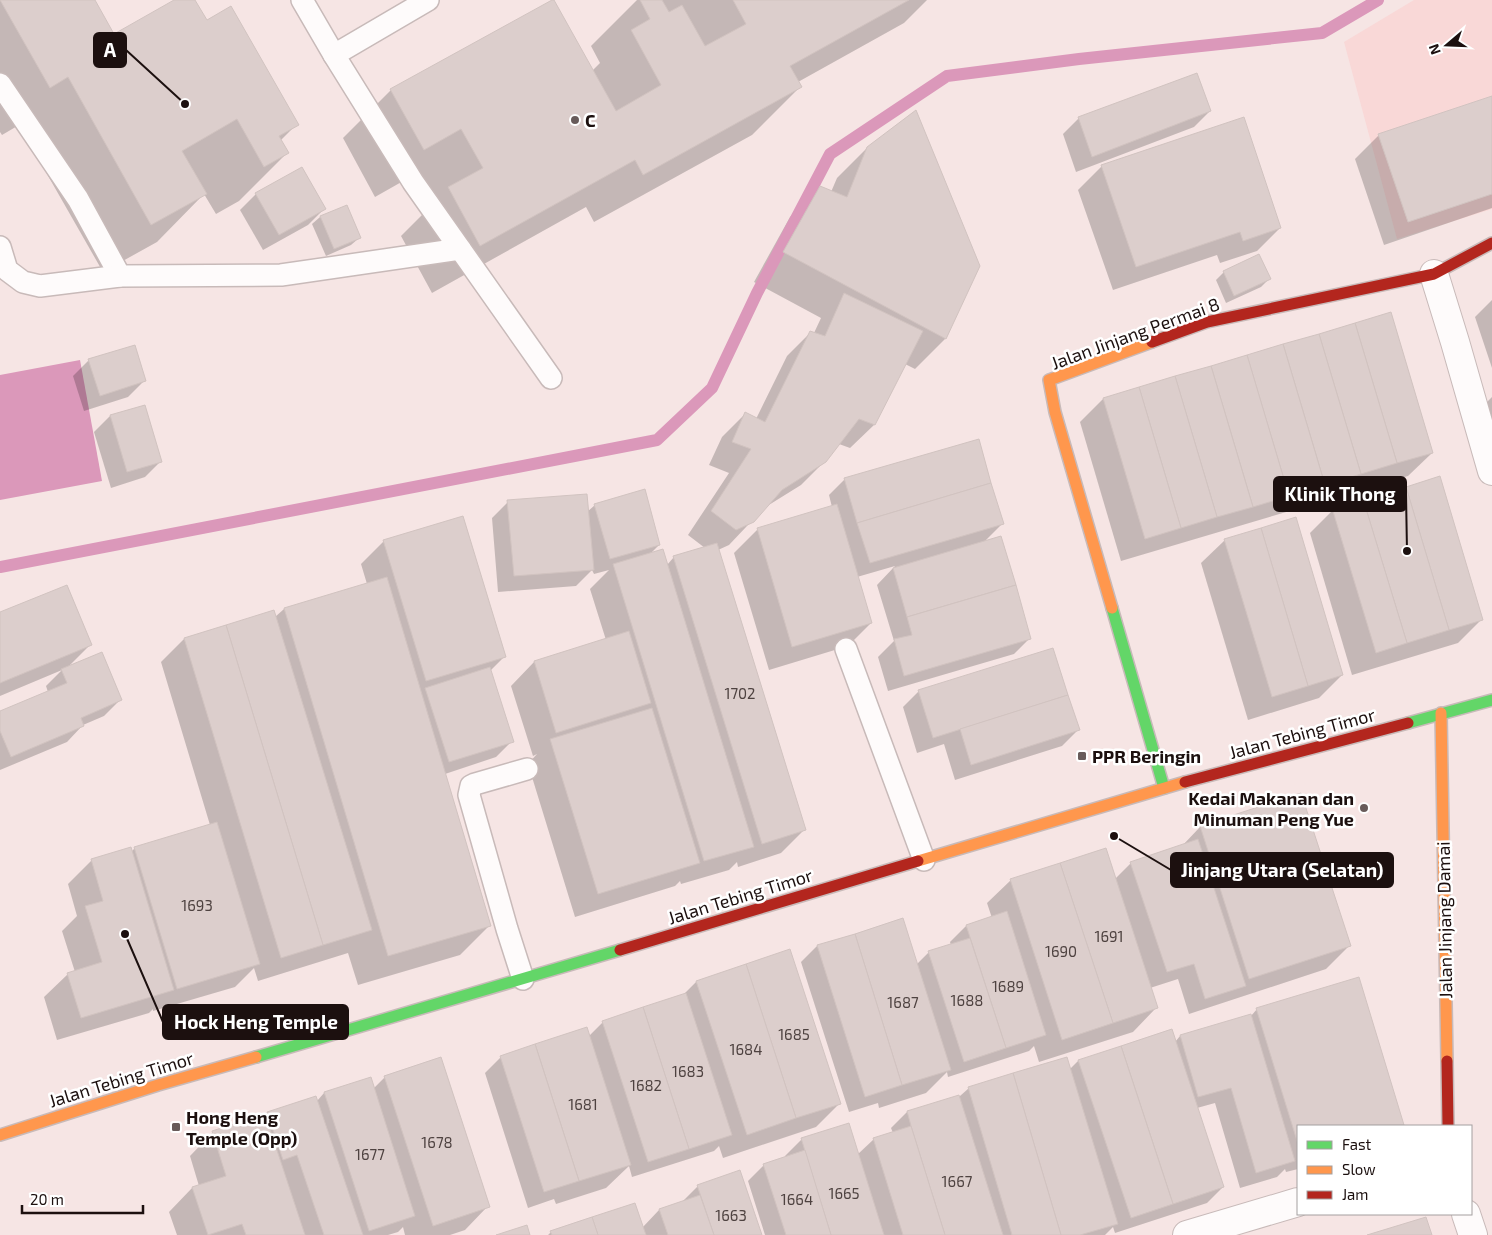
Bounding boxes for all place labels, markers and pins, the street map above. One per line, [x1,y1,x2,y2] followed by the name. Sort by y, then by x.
[94,33,126,67] callout: A
[585,109,596,131] place label: C
[569,114,581,126] marker: C
[1274,477,1406,511] callout: Klinik Thong
[1092,745,1201,767] place label: PPR Beringin
[1076,750,1088,762] marker: PPR Beringin
[1188,787,1354,830] place label: Kedai Makanan dan Minuman Peng Yue
[1358,802,1370,814] marker: Kedai Makanan dan Minuman Peng Yue
[1171,853,1393,887] callout: Jinjang Utara (Selatan)
[163,1005,348,1039] callout: Hock Heng Temple
[186,1106,297,1149] place label: Hong Heng Temple (Opp)
[170,1121,182,1133] marker: Hong Heng Temple (Opp)

